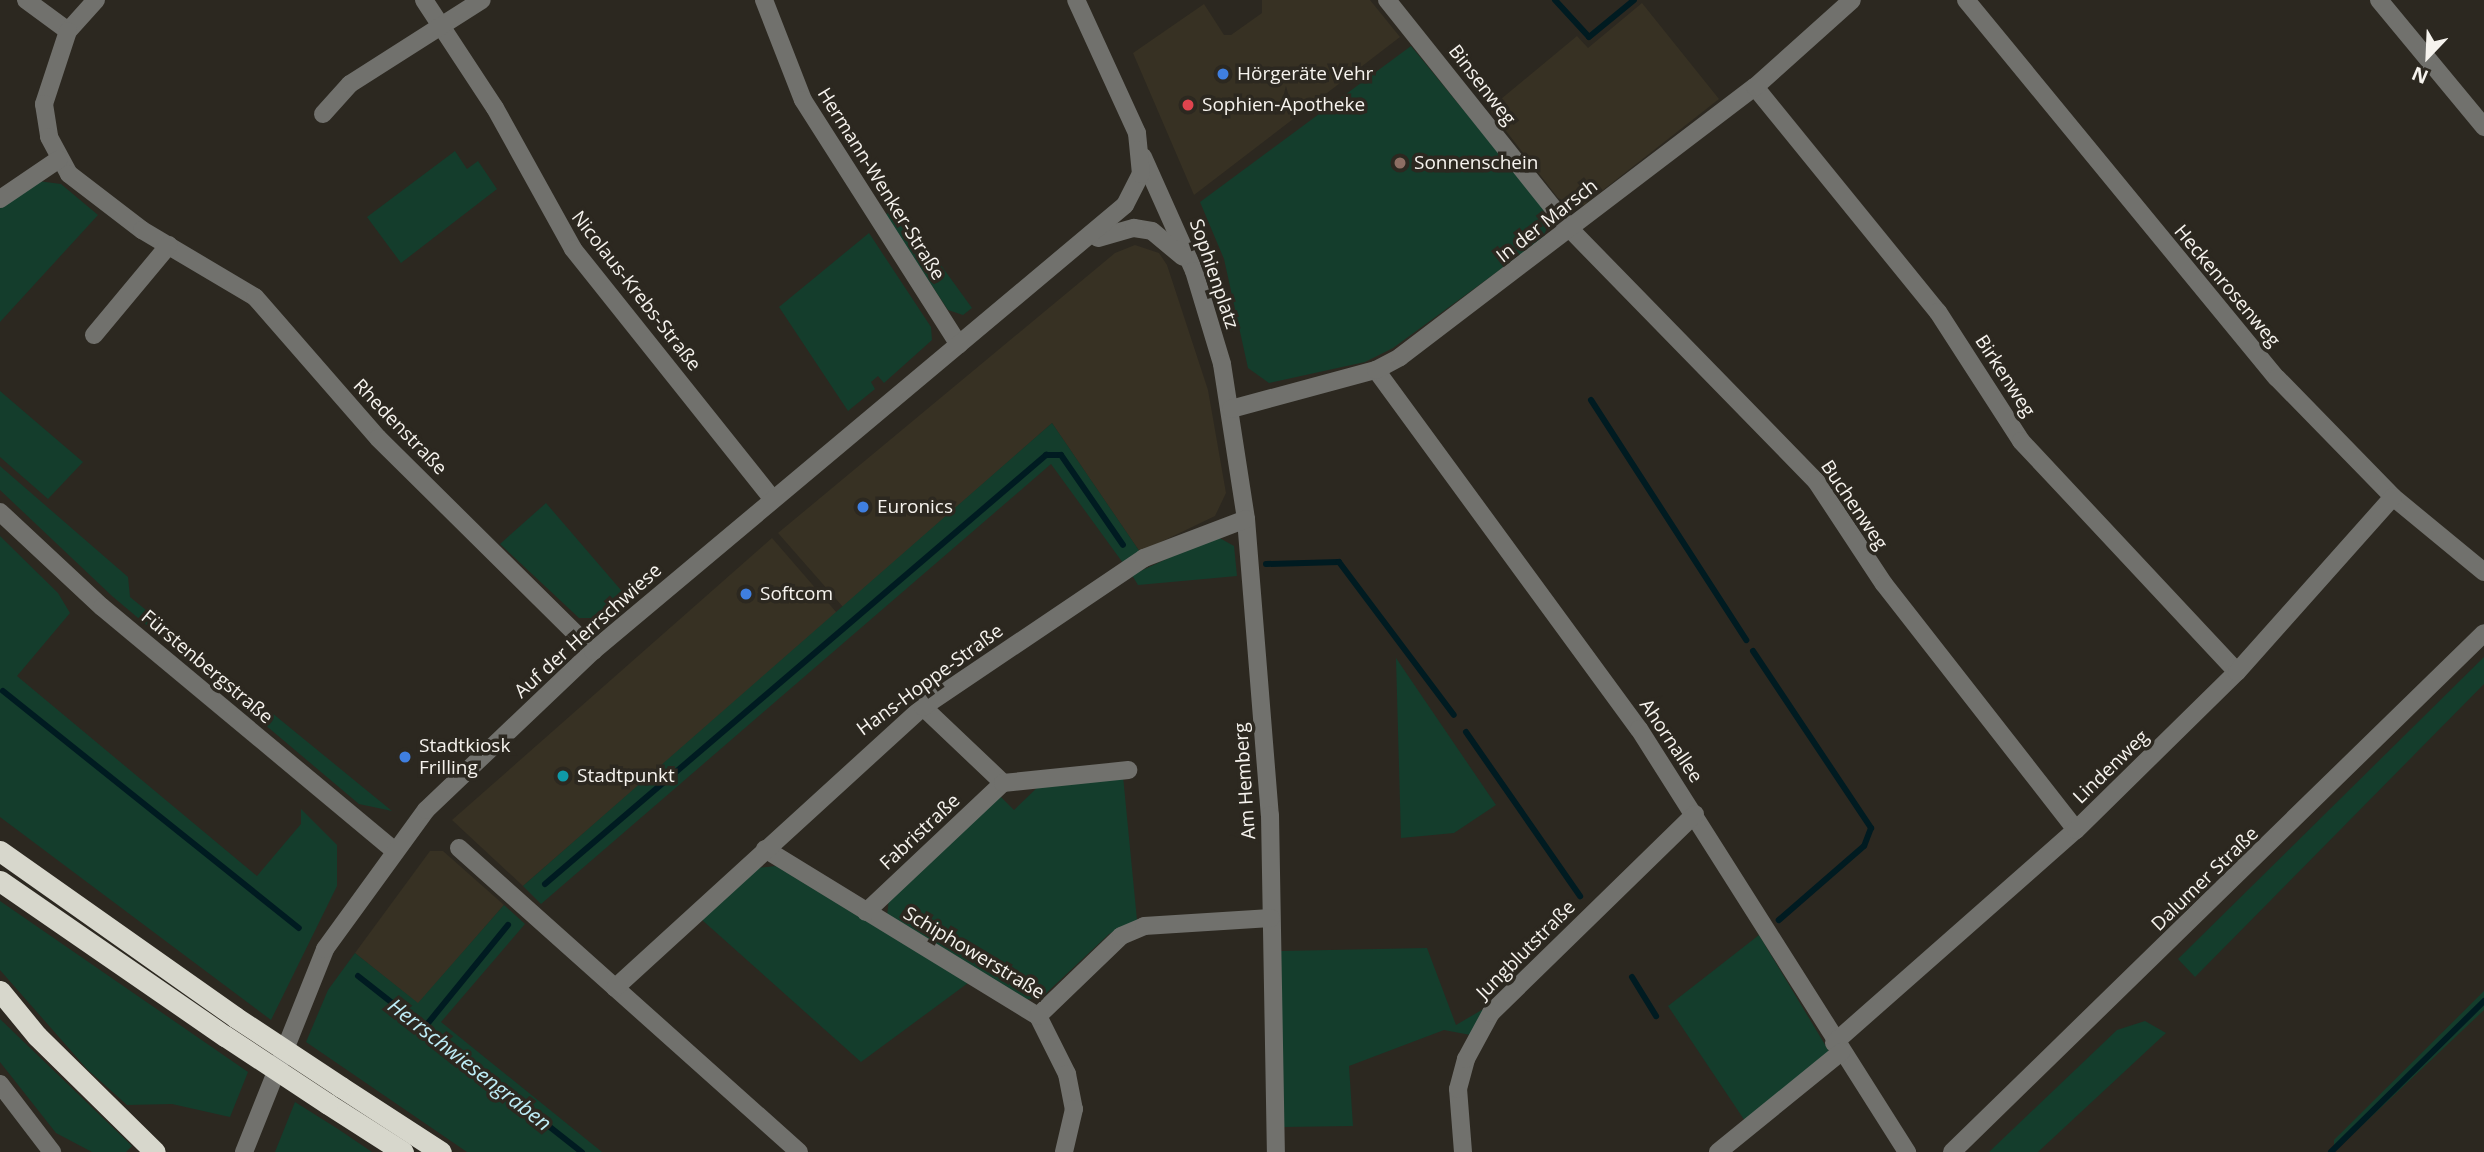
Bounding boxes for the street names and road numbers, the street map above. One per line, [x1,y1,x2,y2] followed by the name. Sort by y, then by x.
[1444,40,1520,130] street label: Binsenweg
[812,84,950,284] street label: Hermann-Wenker-Straße
[1492,174,1602,268] street label: In der Marsch
[566,206,706,376] street label: Nicolaus-Krebs-Straße
[1185,216,1243,332] street label: Sophienplatz
[2169,220,2285,352] street label: Heckenrosenweg
[1970,331,2040,421] street label: Birkenweg
[349,374,451,480] street label: Rhedenstraße
[1816,456,1892,554] street label: Buchenweg
[510,559,666,703] street label: Auf der Herrschwiese
[137,605,277,729] street label: Fürstenbergstraße
[853,619,1007,741] street label: Hans-Hoppe-Straße
[1635,695,1707,787] street label: Ahornallee
[1230,722,1260,840] street label: Am Hemberg
[2069,725,2153,809] street label: Lindenweg
[875,789,965,875] street label: Fabristraße
[2147,822,2263,936] street label: Dalumer Straße
[1472,896,1580,1004] street label: Jungblutstraße
[899,902,1049,1004] street label: Schiphowerstraße

